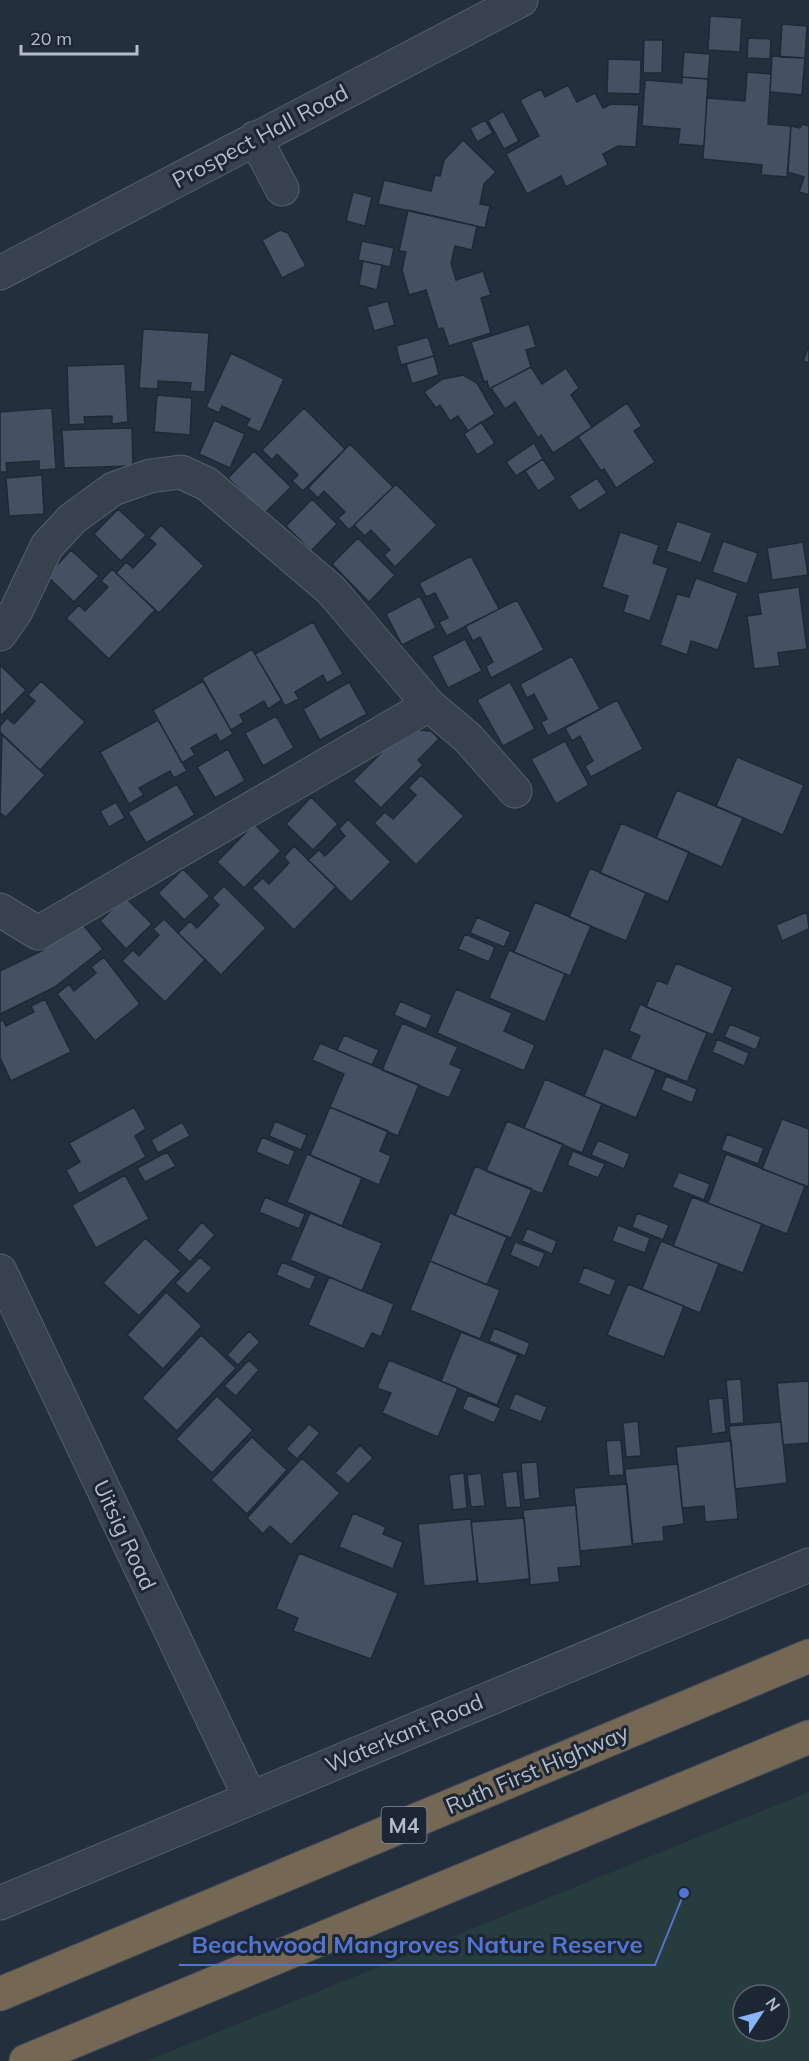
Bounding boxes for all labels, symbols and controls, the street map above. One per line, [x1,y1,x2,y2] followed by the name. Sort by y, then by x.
[21,18,136,56] scale bar
[30,27,72,50] text: 20 m
[167,78,353,194] street label: Prospect Hall Road
[87,1476,163,1594] street label: Uitsig Road
[321,1687,487,1779] street label: Waterkant Road
[441,1718,633,1820] street label: Ruth First Highway
[382,1807,426,1843] road number: M4
[179,1923,655,1965] callout: Beachwood Mangroves Nature Reserve
[191,1929,643,1959] text: Beachwood Mangroves Nature Reserve
[731,1983,791,2043] north arrow
[761,1993,785,2015] text: N

